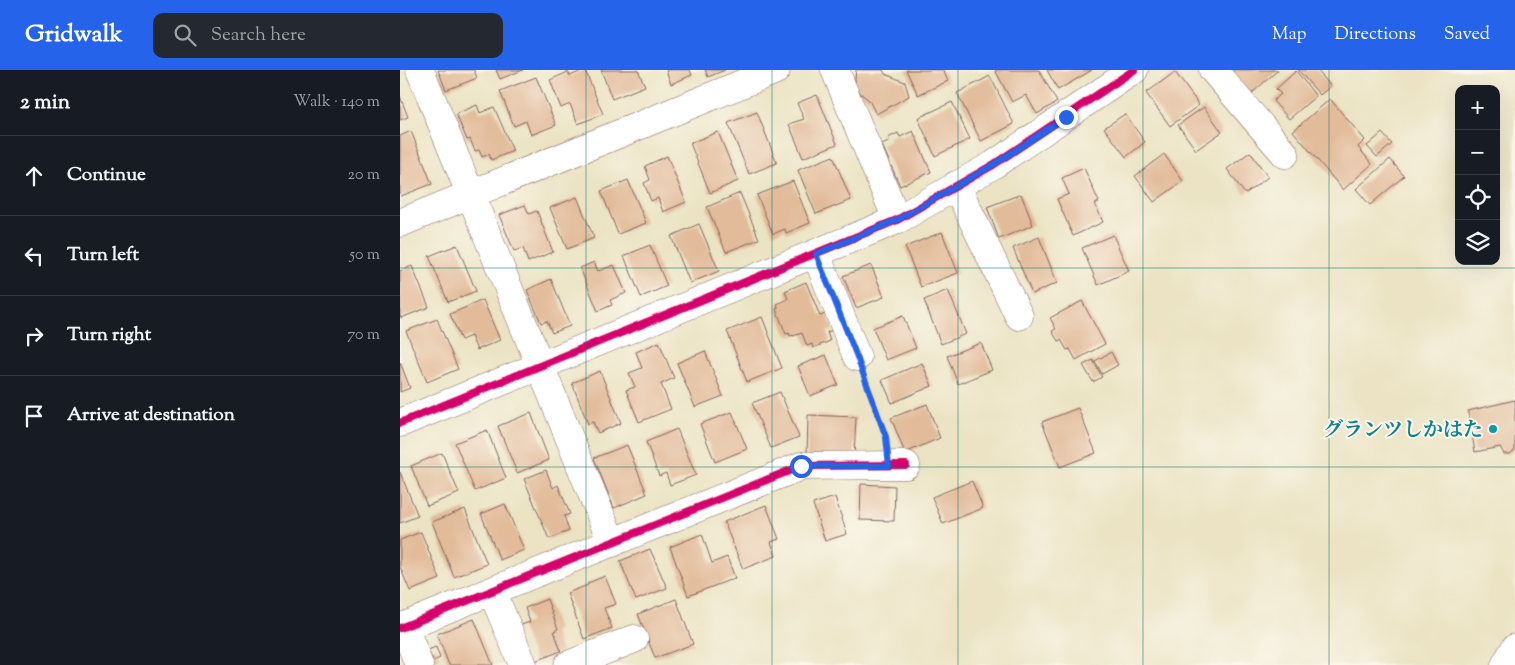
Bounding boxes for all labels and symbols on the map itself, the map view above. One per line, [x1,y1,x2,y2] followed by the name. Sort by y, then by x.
[1055,106,1078,129] route end
[1323,417,1483,446] place label: グランツしかはた
[1487,423,1499,435] marker: グランツしかはた
[790,455,813,478] route start

